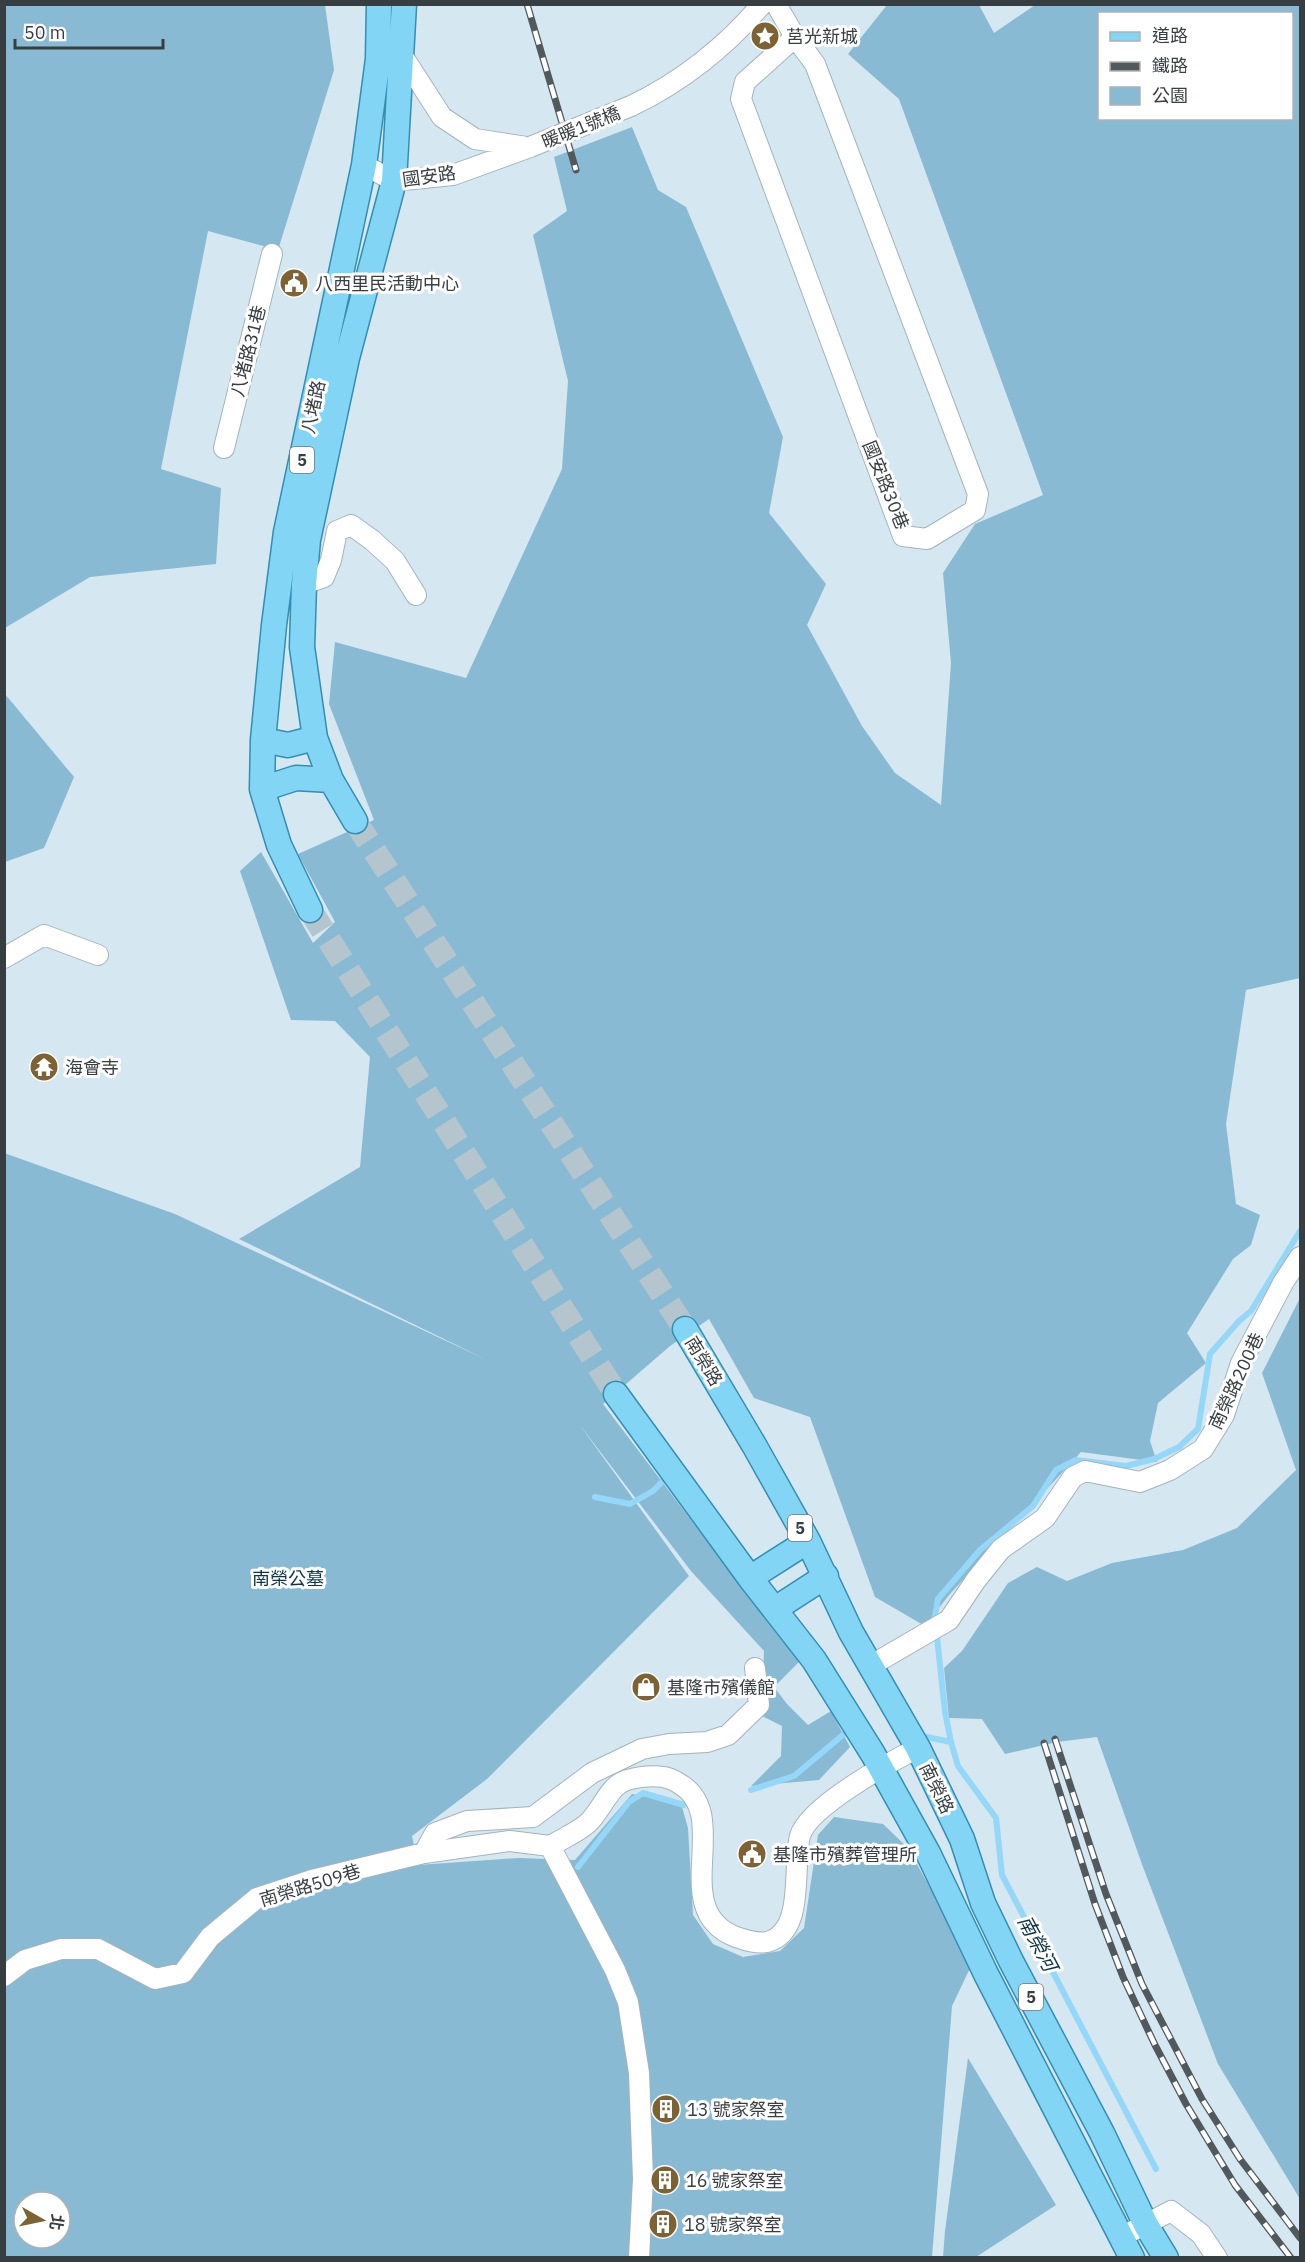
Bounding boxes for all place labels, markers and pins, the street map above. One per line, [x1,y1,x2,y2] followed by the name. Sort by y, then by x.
[749,20,781,52] place icon: 莒光新城
[786,25,858,48] place label: 莒光新城
[278,267,310,299] public building icon: 八西里民活動中心
[315,272,459,295] place label: 八西里民活動中心
[28,1051,60,1083] temple icon: 海會寺
[65,1056,119,1079] place label: 海會寺
[630,1671,662,1703] shop icon: 基隆市殯儀館
[667,1676,775,1699] place label: 基隆市殯儀館
[736,1838,768,1870] public building icon: 基隆市殯葬管理所
[773,1843,917,1866] place label: 基隆市殯葬管理所
[650,2093,682,2125] building icon: 13 號家祭室
[687,2098,785,2121] place label: 13 號家祭室
[649,2164,681,2196] building icon: 16 號家祭室
[686,2169,784,2192] place label: 16 號家祭室
[647,2208,679,2240] building icon: 18 號家祭室
[684,2213,782,2236] place label: 18 號家祭室

